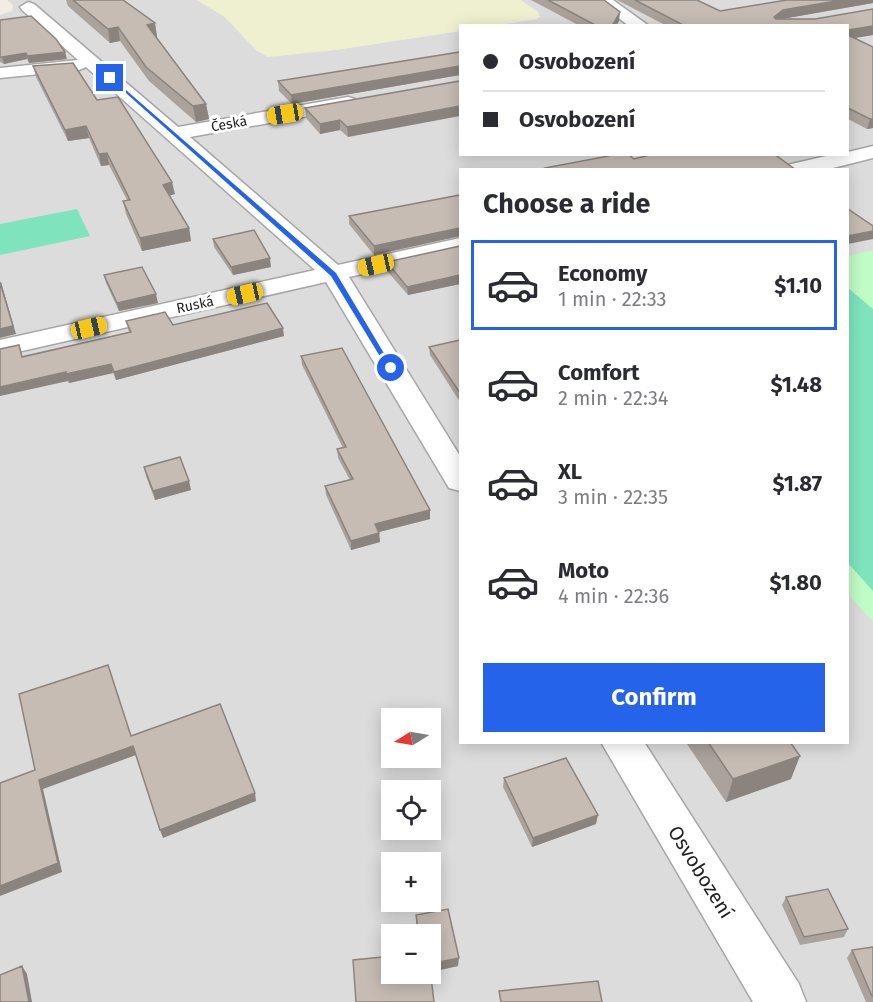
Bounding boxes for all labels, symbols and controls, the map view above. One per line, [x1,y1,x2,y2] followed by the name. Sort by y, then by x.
[519,48,635,75] text: Osvobození
[96,64,123,91] route end
[266,102,304,126] car
[519,106,635,133] text: Osvobození
[209,111,248,136] street label: Česká
[483,188,650,220] text: Choose a ride
[356,252,396,278] car
[486,258,540,312] icon: car
[558,260,647,287] text: Economy
[774,272,822,299] text: $1.10
[225,281,265,307] car
[558,287,667,311] text: 1 min · 22:33
[175,293,215,317] street label: Ruská
[69,315,109,341] car
[377,354,404,381] route start
[486,357,540,411] icon: car
[558,359,639,386] text: Comfort
[770,371,822,398] text: $1.48
[558,386,668,410] text: 2 min · 22:34
[486,456,540,510] icon: car
[558,458,582,485] text: XL
[772,470,822,497] text: $1.87
[558,485,668,509] text: 3 min · 22:35
[486,555,540,609] icon: car
[558,557,609,584] text: Moto
[770,569,822,596] text: $1.80
[558,584,669,608] text: 4 min · 22:36
[483,663,825,732] button: Confirm
[381,708,441,768] north arrow
[381,708,441,984] map controls
[381,780,441,840] button: locate
[663,821,739,923] street label: Osvobození
[381,852,441,912] button: +
[381,924,441,984] button: −

